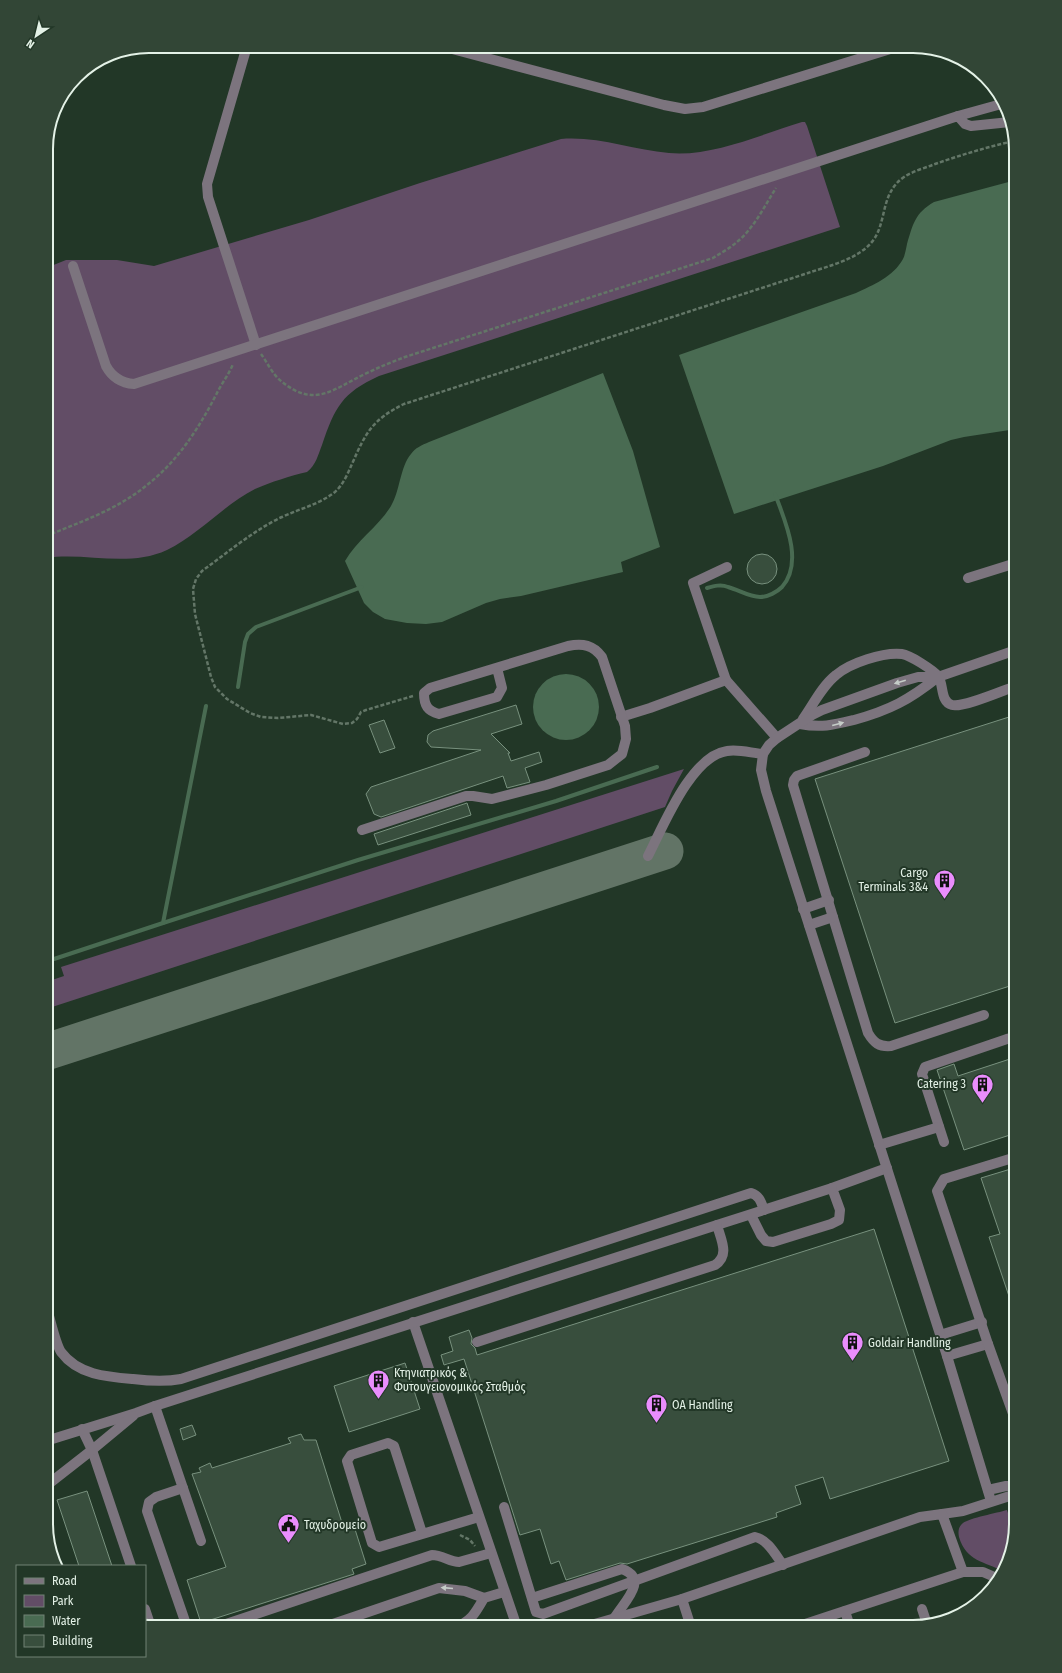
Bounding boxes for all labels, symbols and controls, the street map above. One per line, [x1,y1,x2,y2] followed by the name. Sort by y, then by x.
[16,16,56,56] north arrow
[24,37,37,51] text: N
[894,679,906,685] one-way arrow
[832,721,844,727] one-way arrow
[859,866,928,894] place label: Cargo Terminals 3&4
[931,867,957,900] building icon: Cargo Terminals 3&4
[969,1071,995,1104] building icon: Catering 3
[917,1077,966,1091] place label: Catering 3
[839,1330,865,1363] building icon: Goldair Handling
[868,1336,951,1350] place label: Goldair Handling
[394,1366,526,1394] place label: Κτηνιατρικός & Φυτουγειονομικός Σταθμός
[365,1367,391,1400] building icon: Κτηνιατρικός & Φυτουγειονομικός Σταθμός
[643,1392,669,1425] building icon: OA Handling
[672,1398,733,1412] place label: OA Handling
[276,1512,302,1545] public building icon: Ταχυδρομείο
[304,1518,366,1532] place label: Ταχυδρομείο
[16,1565,146,1657] legend
[52,1574,77,1588] text: Road
[441,1585,453,1592] one-way arrow
[52,1594,74,1608] text: Park
[52,1614,81,1628] text: Water
[52,1634,93,1648] text: Building

